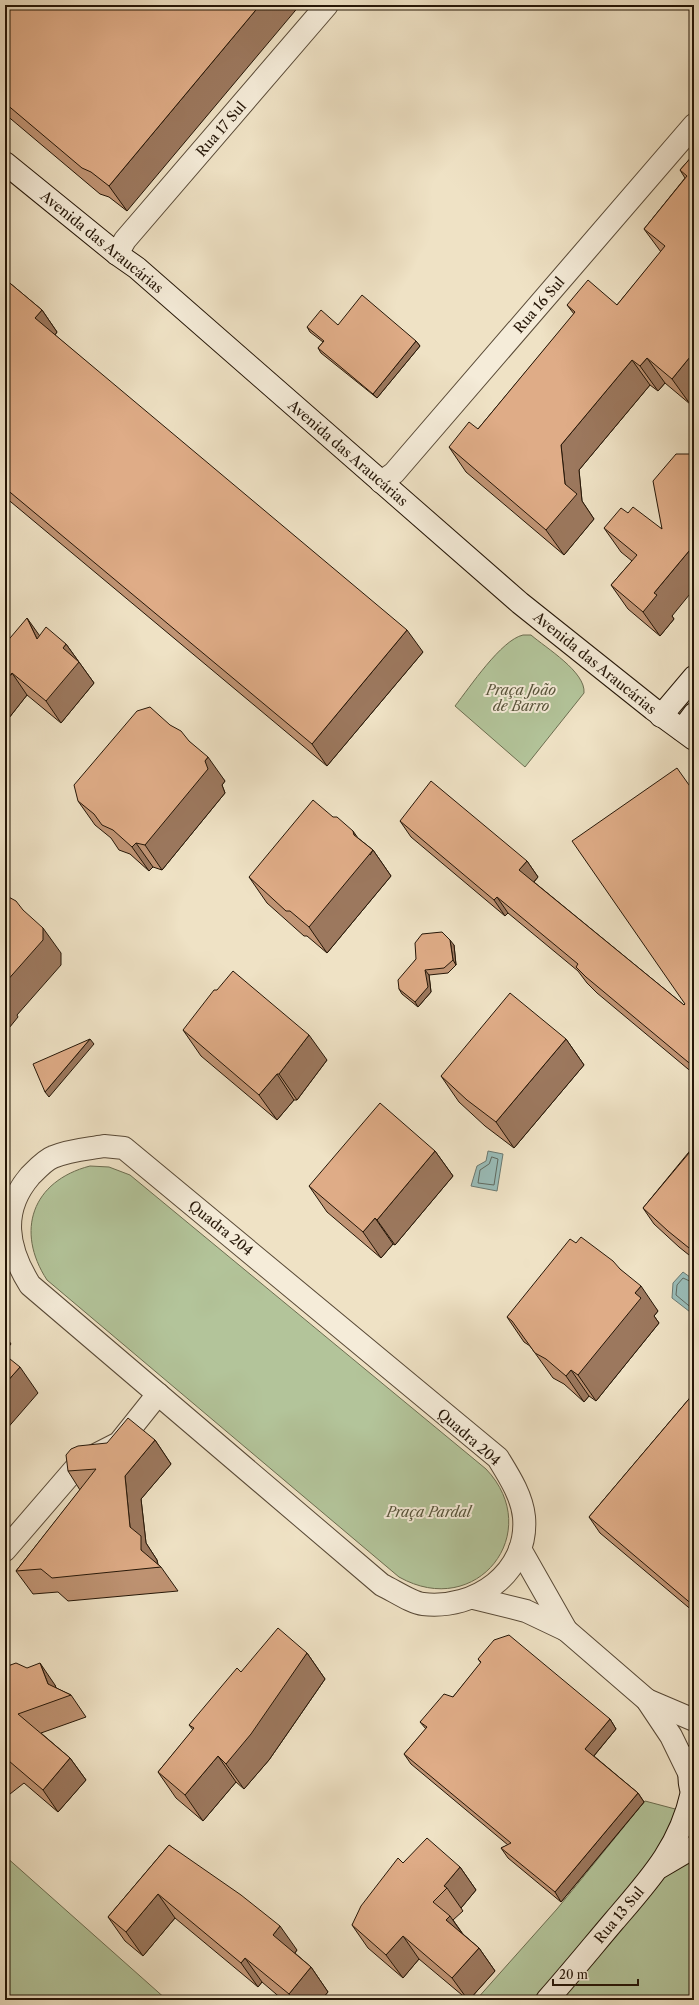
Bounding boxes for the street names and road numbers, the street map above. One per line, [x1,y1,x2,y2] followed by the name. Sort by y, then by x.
[192,98,250,160] street label: Rua 17 Sul
[36,186,167,297] street label: Avenida das Araucárias
[510,273,568,337] street label: Rua 16 Sul
[284,395,412,510] street label: Avenida das Araucárias
[529,607,660,718] street label: Avenida das Araucárias
[185,1196,257,1260] street label: Quadra 204
[434,1405,504,1469] street label: Quadra 204
[590,1883,648,1947] street label: Rua 13 Sul

